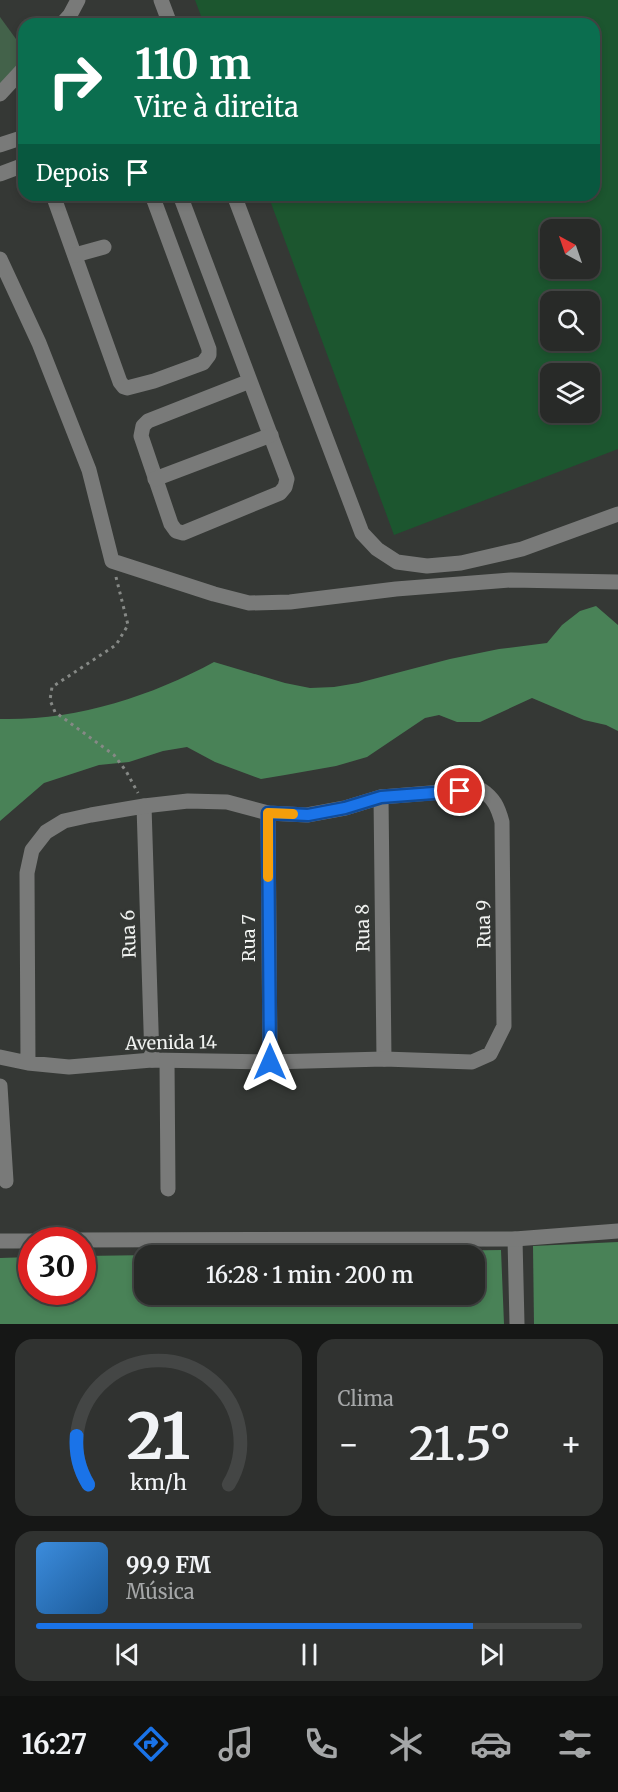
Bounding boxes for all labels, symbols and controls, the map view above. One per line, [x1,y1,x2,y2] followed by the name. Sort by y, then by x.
[135,38,251,90] text: 110 m
[36,42,114,120] icon: right
[135,90,299,124] text: Vire à direita
[121,156,154,189] icon: arrive
[36,159,109,187] text: Depois
[540,219,600,279] north arrow
[540,219,600,423] map controls
[540,291,600,351] button: search
[540,363,600,423] button: layers
[434,765,485,816] pin
[443,774,476,807] icon: arrive
[472,900,495,948] street label: Rua 9
[351,904,374,952] street label: Rua 8
[116,909,141,959] street label: Rua 6
[237,914,260,962] street label: Rua 7
[124,1030,217,1055] street label: Avenida 14
[238,1030,302,1094] position arrow
[18,1227,96,1305] speed limit sign: 30
[206,1261,413,1289] text: 16:28 · 1 min · 200 m
[338,1386,394,1411] text: Clima
[126,1398,190,1476] text: 21
[409,1416,511,1472] text: 21.5°
[338,1424,360,1465] text: −
[560,1424,582,1465] text: +
[130,1469,187,1496] text: km/h
[126,1551,211,1579] text: 99.9 FM
[126,1579,195,1604] text: Música
[111,1638,144,1671] icon: previous
[293,1638,326,1671] icon: pause
[475,1638,508,1671] icon: next
[130,1723,172,1765] icon: directions
[215,1723,257,1765] icon: music
[300,1723,342,1765] icon: phone
[385,1723,427,1765] icon: climate
[470,1723,512,1765] icon: car
[554,1723,596,1765] icon: filters
[21,1727,87,1761] text: 16:27

